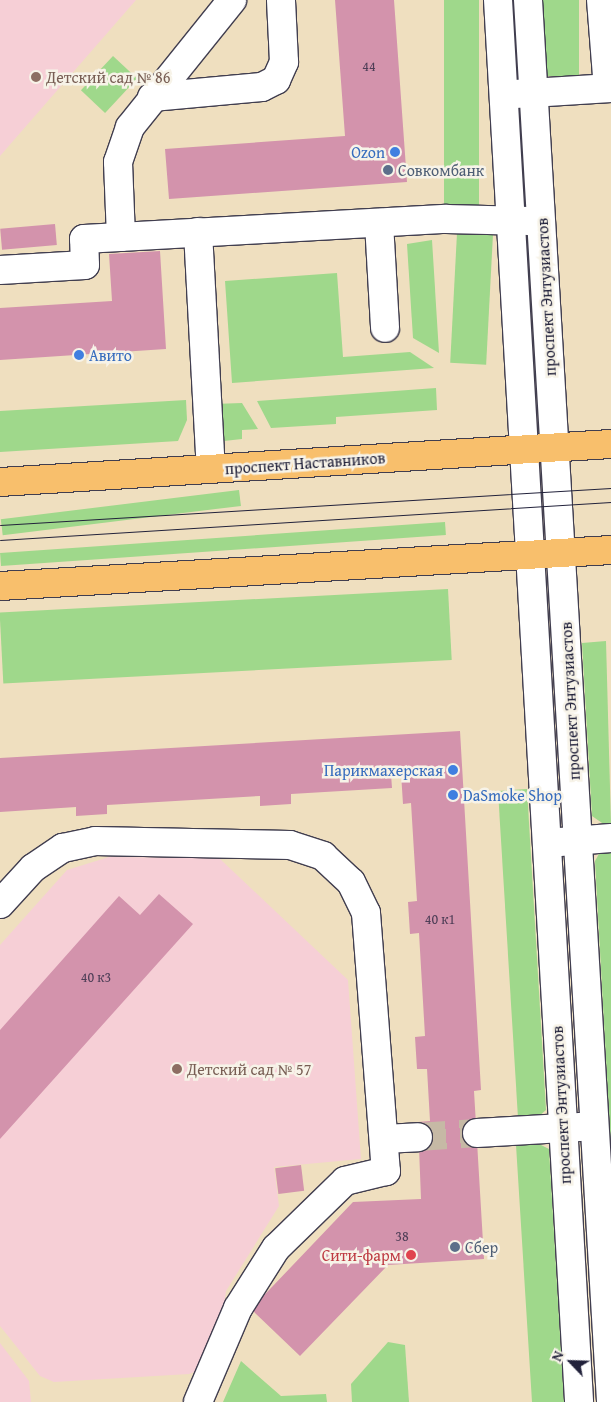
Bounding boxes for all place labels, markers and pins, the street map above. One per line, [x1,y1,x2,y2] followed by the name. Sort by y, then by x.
[46,67,170,87] place label: Детский сад № 86
[30,71,42,83] marker: Детский сад № 86
[351,142,385,162] place label: Ozon
[389,146,401,158] marker: Ozon
[398,160,484,180] place label: Совкомбанк
[382,164,394,176] marker: Совкомбанк
[89,345,132,365] place label: Авито
[73,349,85,361] marker: Авито
[324,760,443,780] place label: Парикмахерская
[447,764,459,776] marker: Парикмахерская
[463,785,562,805] place label: DaSmoke Shop
[447,789,459,801] marker: DaSmoke Shop
[187,1059,311,1079] place label: Детский сад № 57
[171,1063,183,1075] marker: Детский сад № 57
[465,1237,498,1257] place label: Сбер
[449,1241,461,1253] marker: Сбер
[322,1245,401,1265] place label: Сити-фарм
[405,1249,417,1261] marker: Сити-фарм

